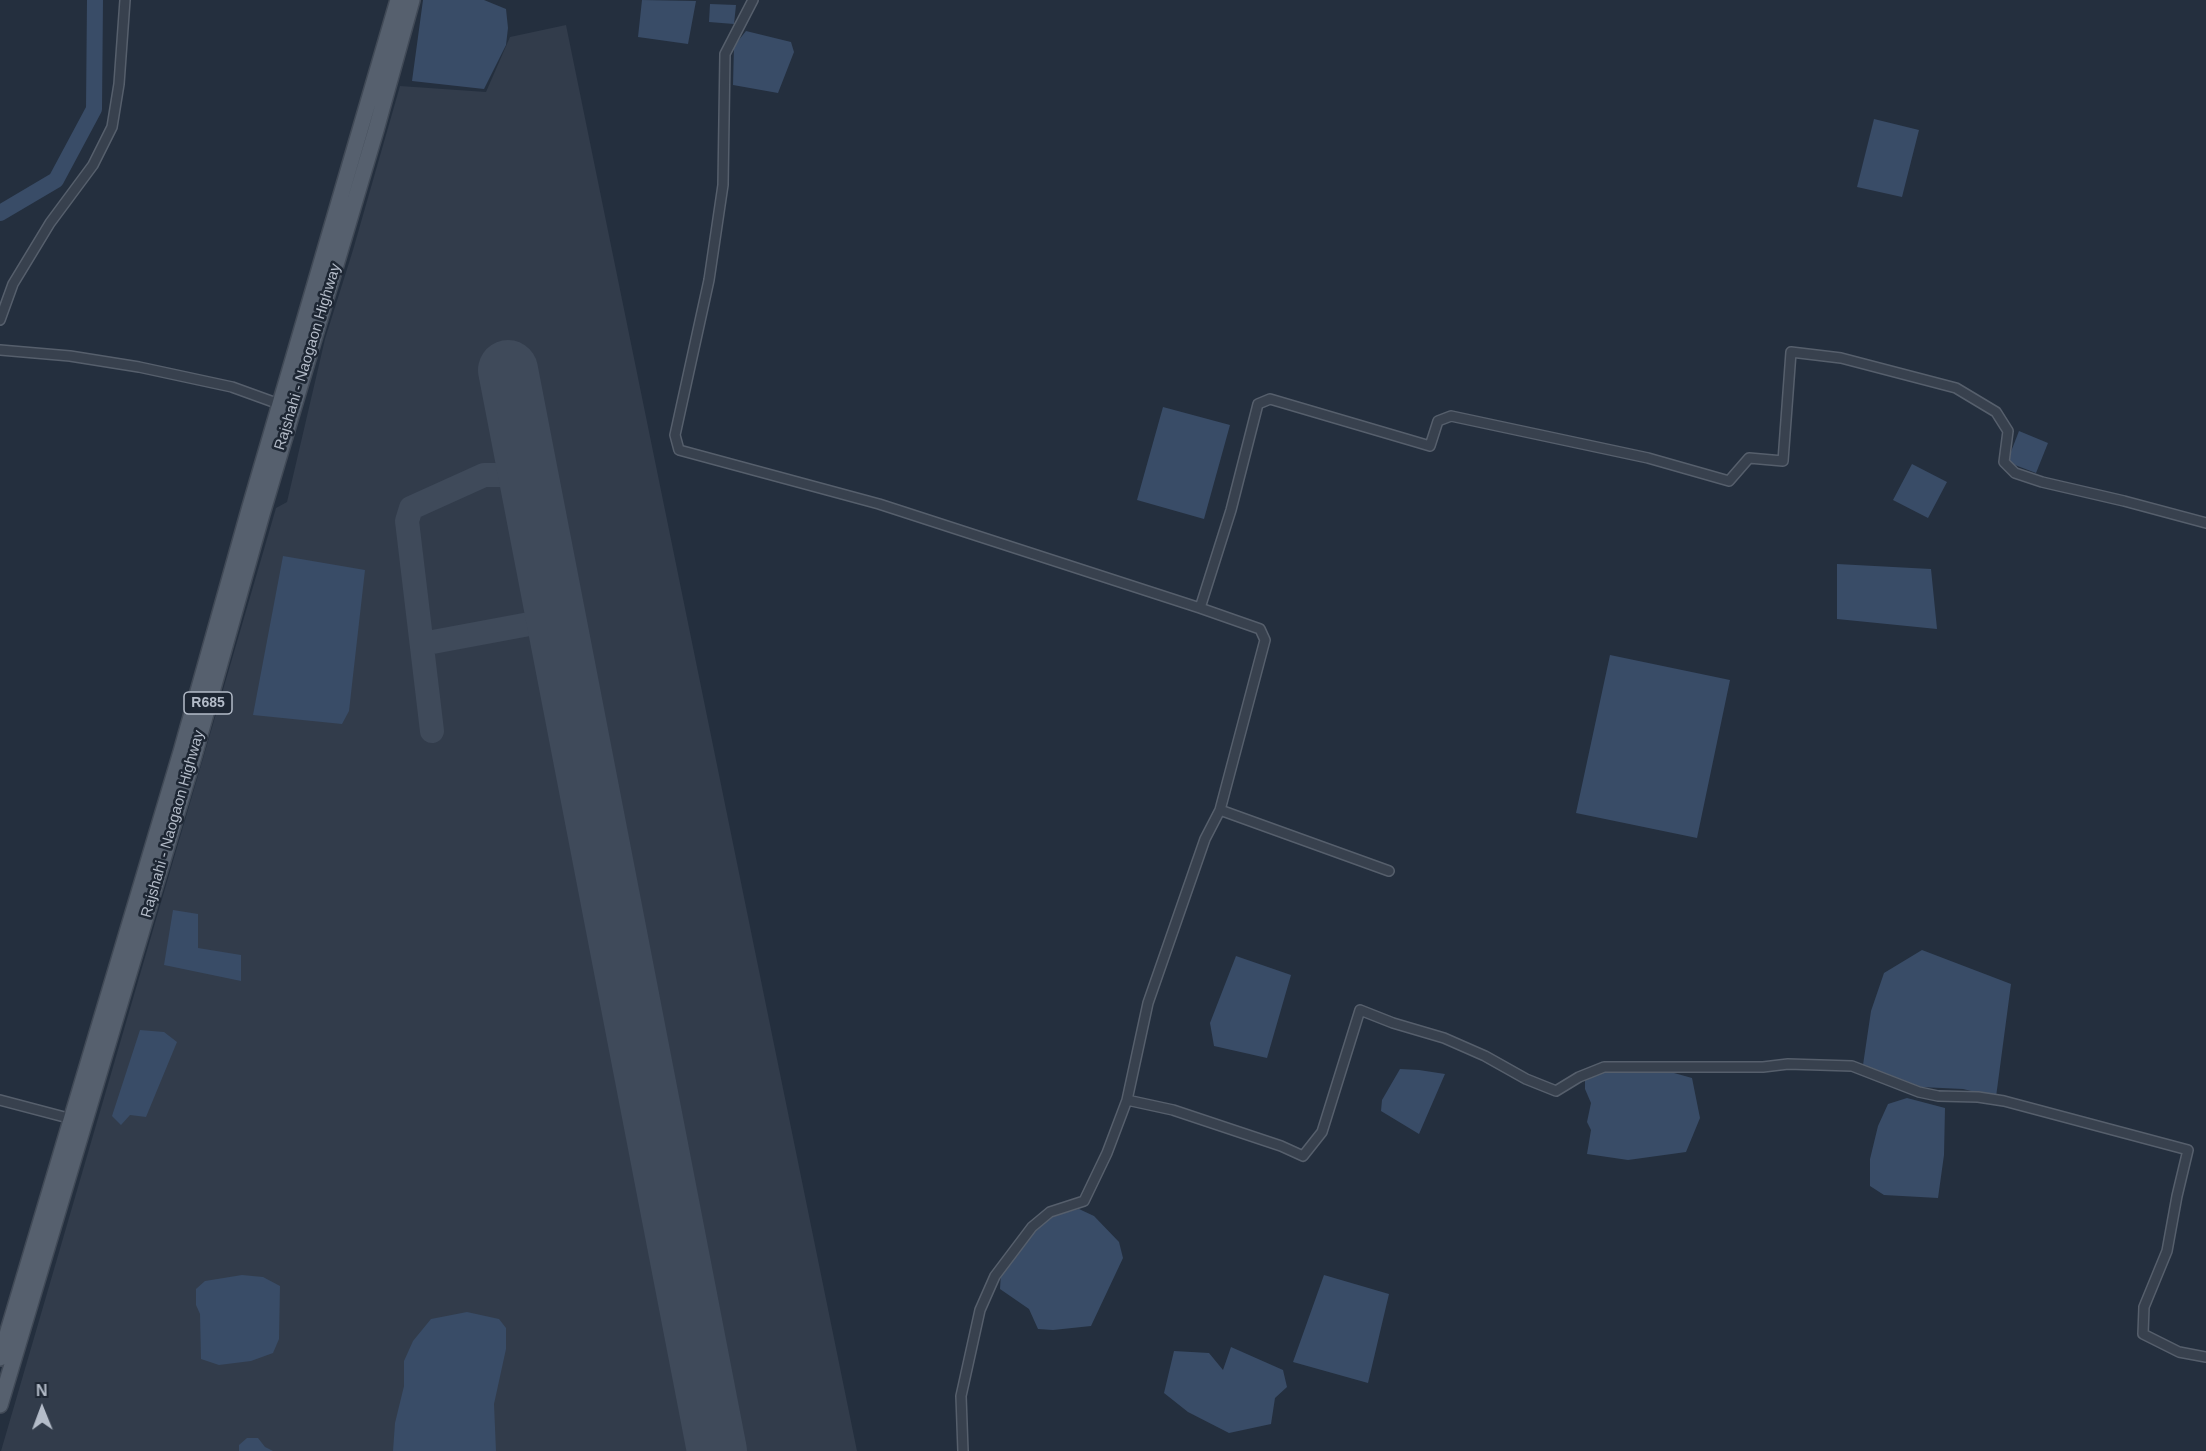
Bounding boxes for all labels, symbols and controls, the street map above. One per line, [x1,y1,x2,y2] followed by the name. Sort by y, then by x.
[271,261,345,453] street label: Rajshahi - Naogaon Highway
[184,692,232,714] road number: R685
[138,728,208,920] street label: Rajshahi - Naogaon Highway
[12,1379,72,1439] north arrow
[36,1382,48,1399] text: N

